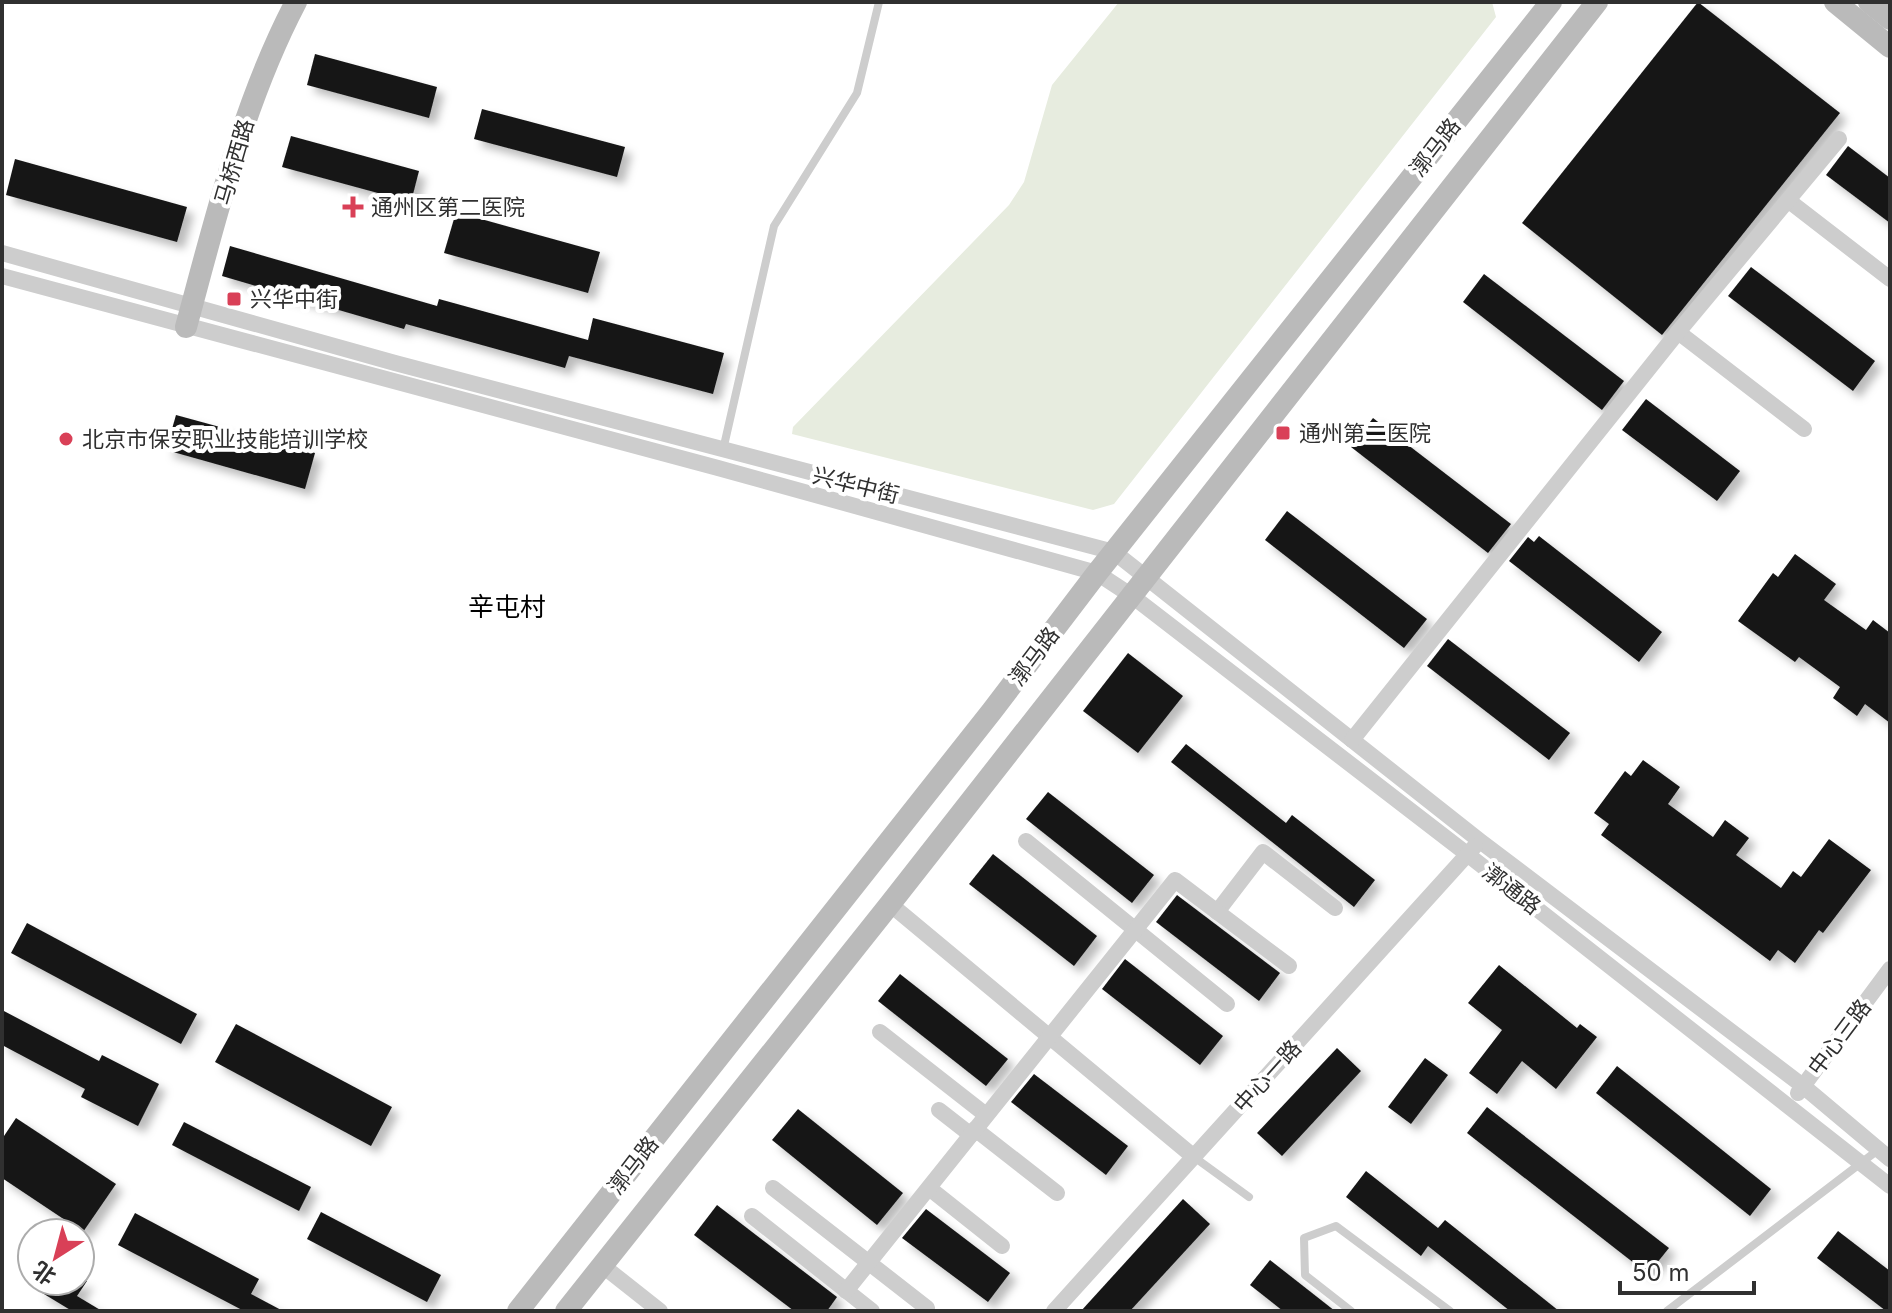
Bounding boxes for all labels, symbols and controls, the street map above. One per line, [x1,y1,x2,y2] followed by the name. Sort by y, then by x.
[1404,113,1466,181] street label: 漷马路
[209,116,259,208] street label: 马桥西路
[371,194,525,220] place label: 通州区第二医院
[342,196,364,218] marker: 通州区第二医院
[250,286,338,312] place label: 兴华中街
[225,290,243,308] marker: 兴华中街
[1299,420,1431,446] place label: 通州第二医院
[1274,424,1292,442] marker: 通州第二医院
[82,426,368,452] place label: 北京市保安职业技能培训学校
[57,430,75,448] marker: 北京市保安职业技能培训学校
[810,462,902,508] street label: 兴华中街
[468,591,546,622] district label: 辛屯村
[1004,622,1064,690] street label: 漷马路
[1478,858,1546,920] street label: 漷通路
[1802,994,1876,1080] street label: 中心三路
[1228,1035,1306,1117] street label: 中心一路
[602,1131,664,1199] street label: 漷马路
[16,1217,96,1297] north arrow
[1620,1245,1754,1295] scale bar
[28,1256,61,1290] text: 北
[1632,1258,1690,1287] text: 50 m

